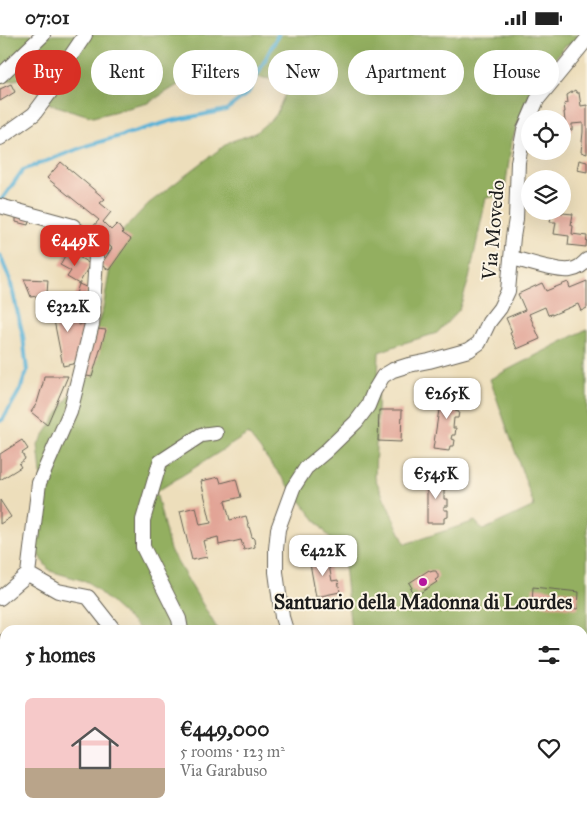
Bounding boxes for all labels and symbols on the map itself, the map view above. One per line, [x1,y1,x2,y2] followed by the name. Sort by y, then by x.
[477,179,509,282] street label: Via Movedo
[40,225,110,267] pin: €449K
[33,291,103,333] pin: €322K
[412,377,482,420] pin: €265K
[401,457,471,500] pin: €545K
[288,535,358,577] pin: €422K
[417,576,429,588] marker: Santuario della Madonna di Lourdes
[274,590,573,614] place label: Santuario della Madonna di Lourdes

